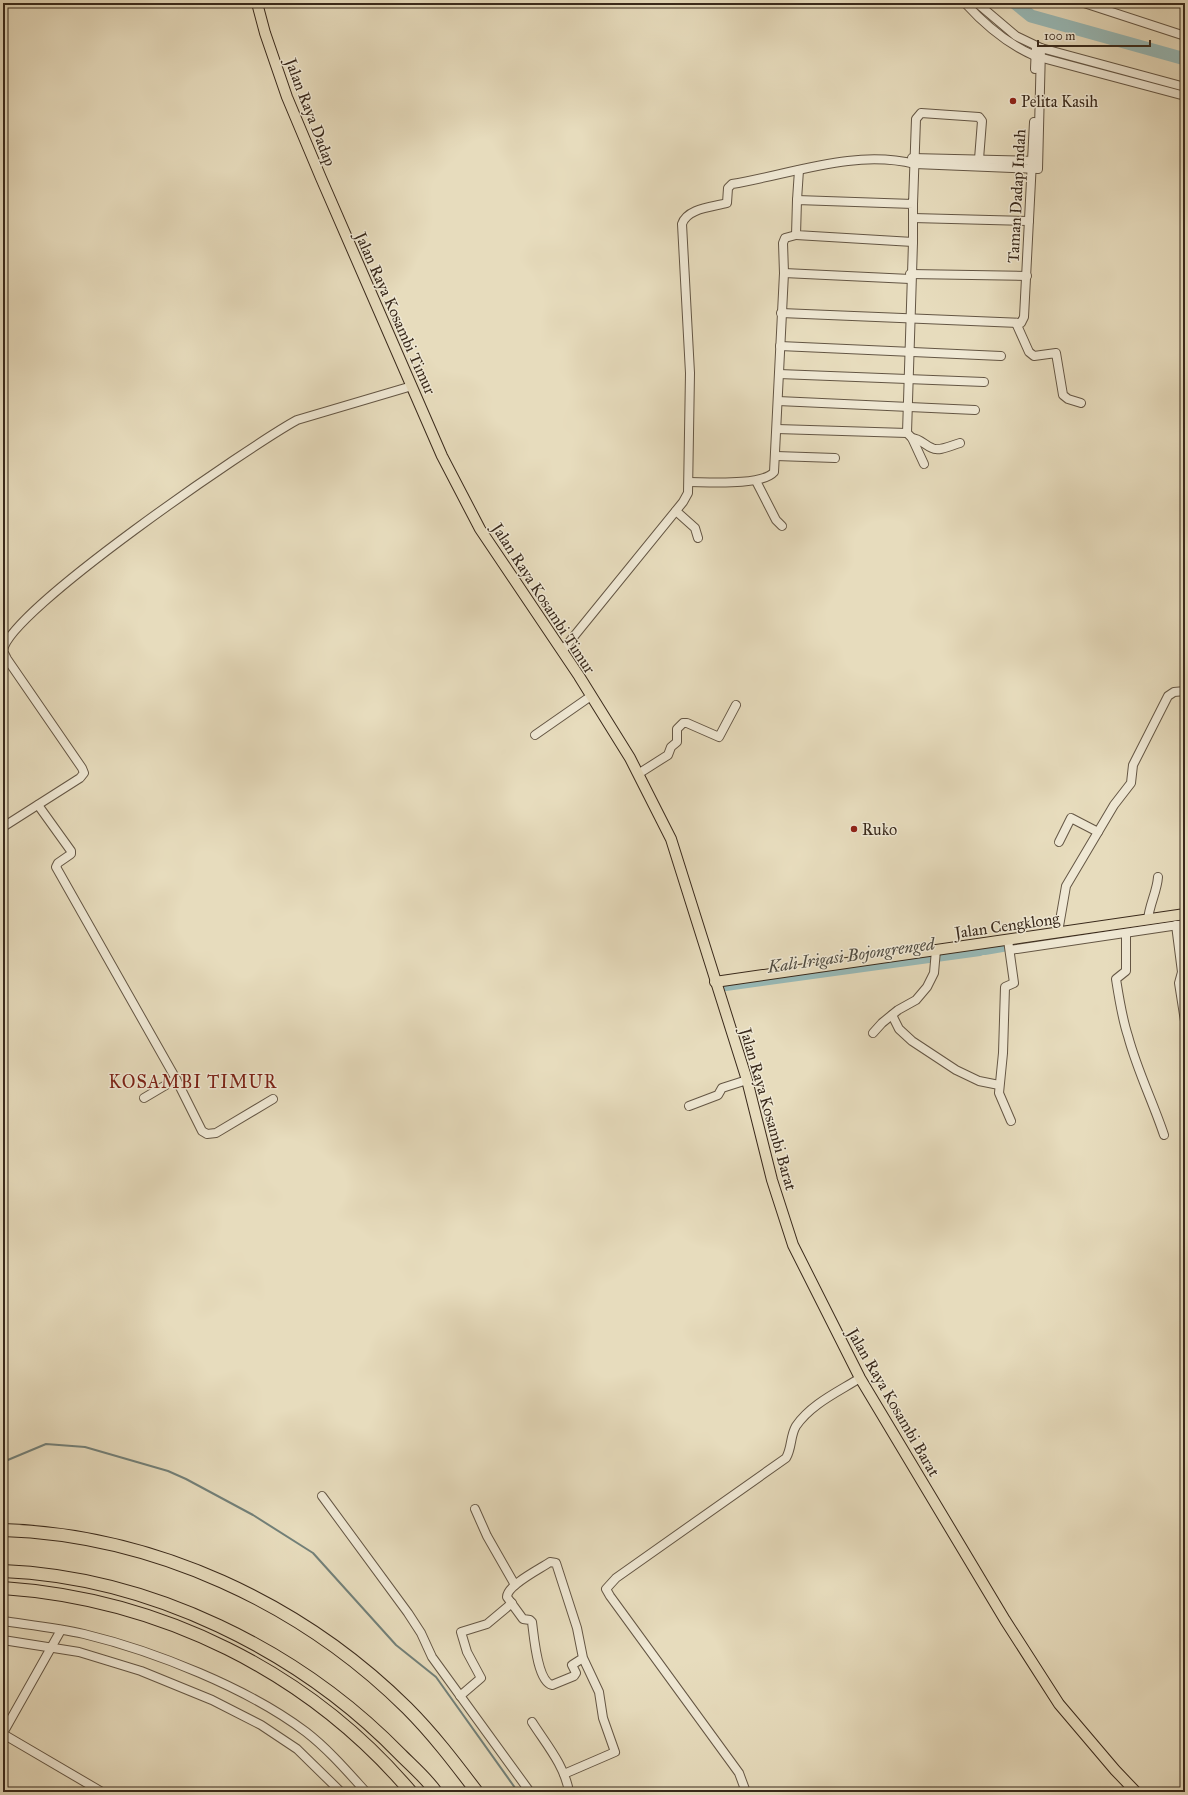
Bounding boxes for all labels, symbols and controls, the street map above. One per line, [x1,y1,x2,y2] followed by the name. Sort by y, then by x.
[1038,22,1150,48] scale bar
[1044,29,1075,43] text: 100 m
[280,54,340,169] street label: Jalan Raya Dadap
[1021,92,1098,111] place label: Pelita Kasih
[1008,96,1018,106] marker: Pelita Kasih
[1004,129,1029,263] street label: Taman Dadap Indah
[349,227,440,398] street label: Jalan Raya Kosambi Timur
[486,518,599,678] street label: Jalan Raya Kosambi Timur
[862,820,897,839] place label: Ruko
[849,824,859,834] marker: Ruko
[951,909,1061,944] street label: Jalan Cengklong
[765,933,937,978] water label: Kali Irigasi Bojongrenged
[735,1024,801,1193] street label: Jalan Raya Kosambi Barat
[109,1071,278,1093] district label: KOSAMBI TIMUR
[841,1323,944,1481] street label: Jalan Raya Kosambi Barat

